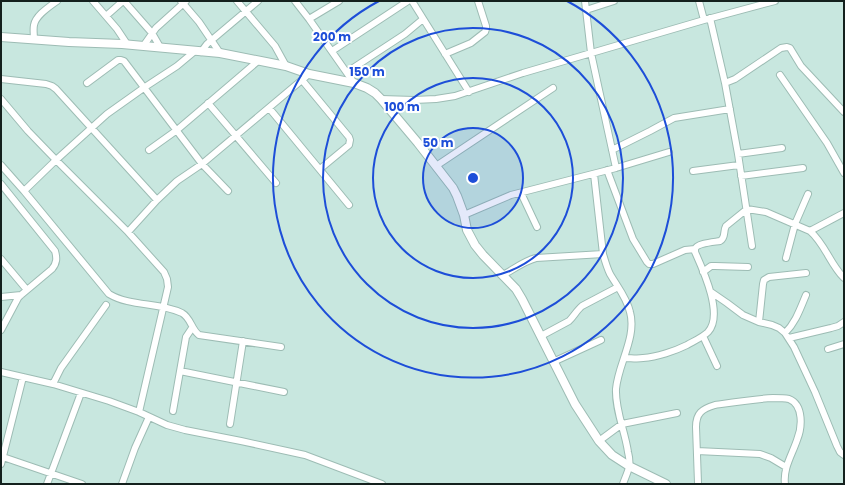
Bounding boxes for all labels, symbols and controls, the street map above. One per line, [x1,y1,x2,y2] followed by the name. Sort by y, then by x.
[313,28,351,45] text: 200 m
[349,63,385,80] text: 150 m
[384,98,420,115] text: 100 m
[423,134,454,151] text: 50 m
[466,171,480,185] centre of rings

